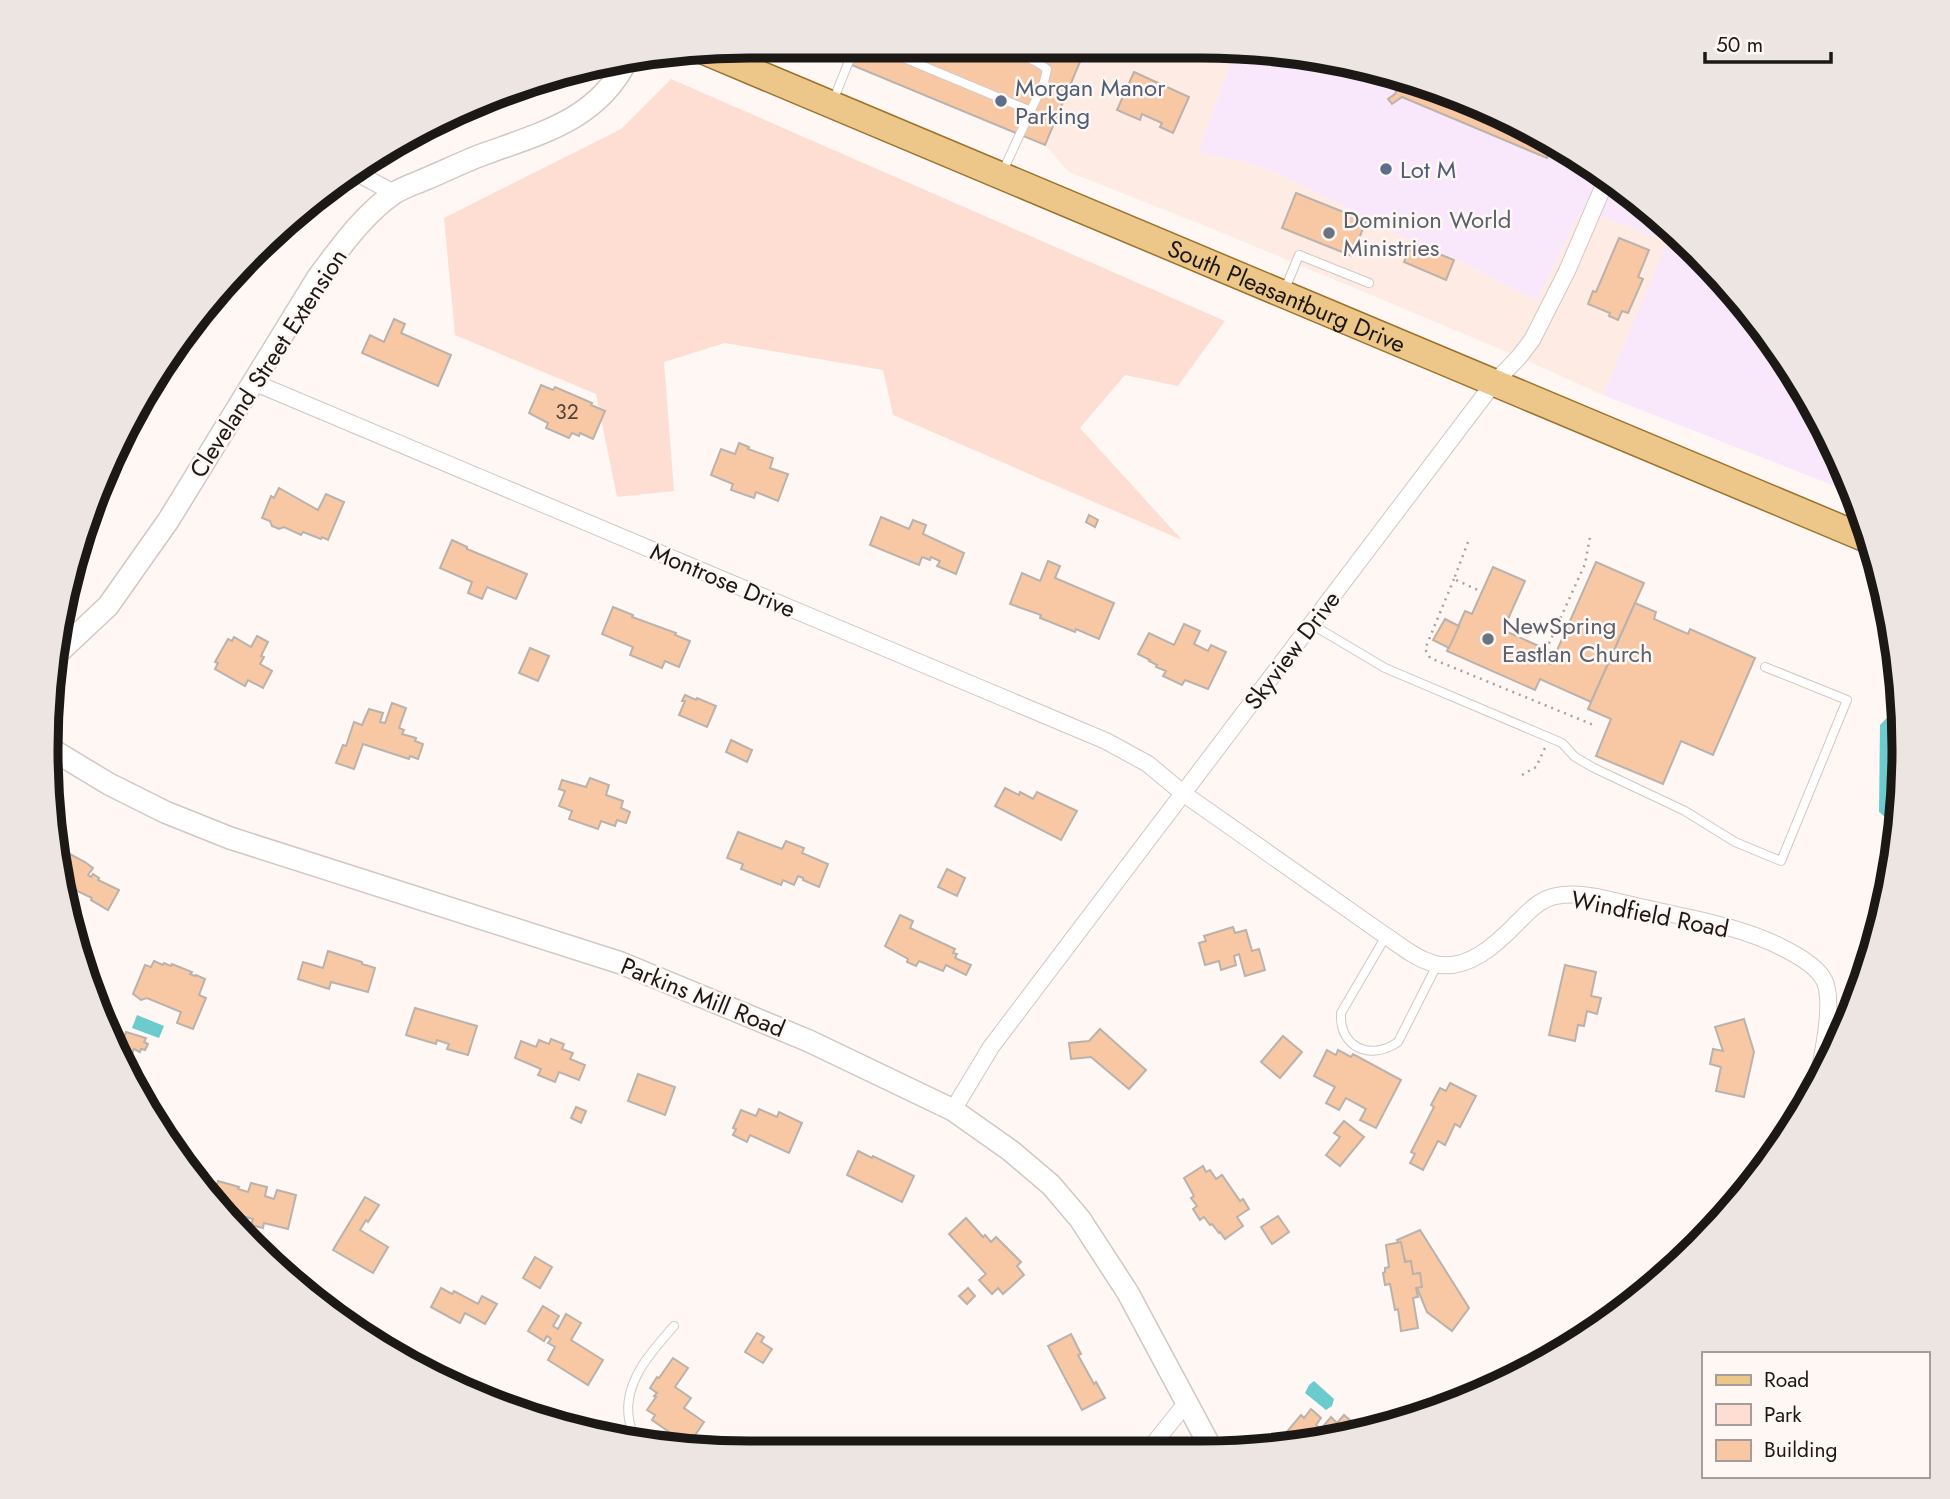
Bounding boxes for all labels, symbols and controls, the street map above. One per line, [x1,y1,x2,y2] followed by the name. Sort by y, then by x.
[1705,21,1831,65] scale bar
[1716,30,1763,60] text: 50 m
[1015,70,1166,133] place label: Morgan Manor Parking
[993,93,1009,109] marker: Morgan Manor Parking
[1400,152,1456,187] place label: Lot M
[1378,161,1394,177] marker: Lot M
[1343,202,1512,265] place label: Dominion World Ministries
[1321,225,1337,241] marker: Dominion World Ministries
[1162,230,1411,361] street label: South Pleasantburg Drive
[181,241,355,485] street label: Cleveland Street Extension
[555,397,579,427] house number: 32
[645,534,801,626] street label: Montrose Drive
[1236,583,1348,717] street label: Skyview Drive
[1502,608,1653,671] place label: NewSpring Eastlan Church
[1480,631,1496,647] marker: NewSpring Eastlan Church
[1568,882,1732,946] street label: Windfield Road
[616,948,790,1046] street label: Parkins Mill Road
[1702,1352,1929,1478] legend
[1764,1365,1809,1395] text: Road
[1764,1400,1802,1430] text: Park
[1764,1435,1837,1465] text: Building

